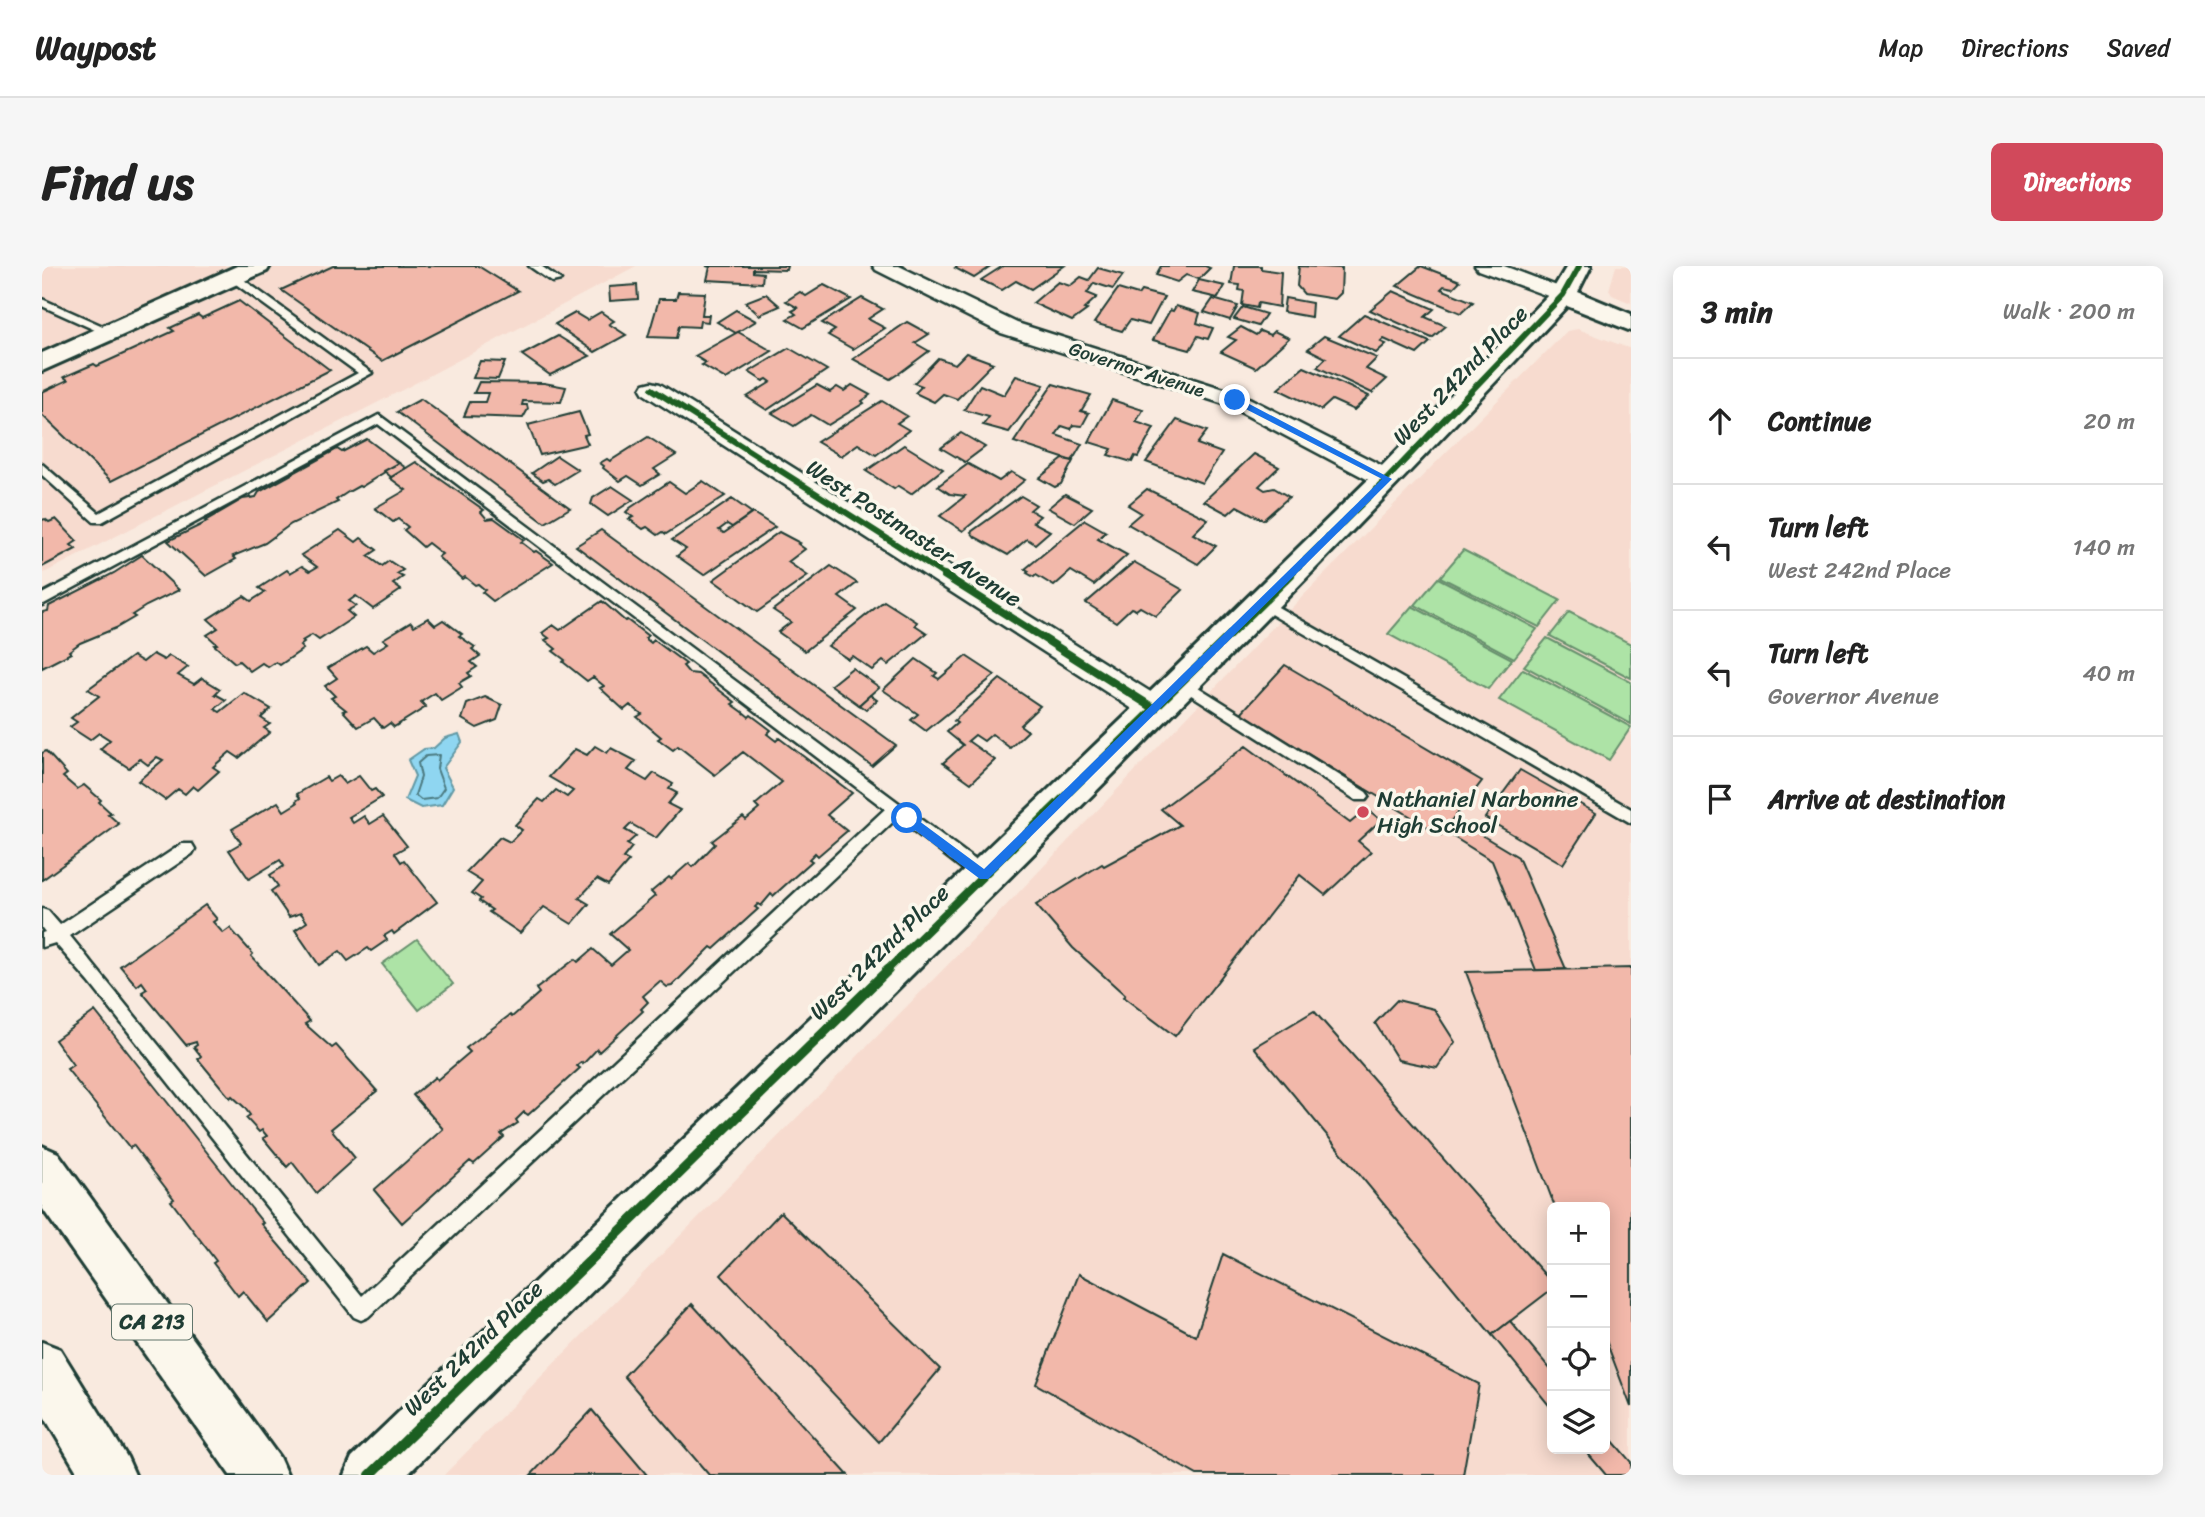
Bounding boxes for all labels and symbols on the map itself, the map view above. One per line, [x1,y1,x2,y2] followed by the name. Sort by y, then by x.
[1382,295,1539,455] street label: West 242nd Place
[1065,332,1209,407] street label: Governor Avenue
[1219,384,1250,415] route end
[797,448,1030,619] street label: West Postmaster Avenue
[1377,779,1579,846] place label: Nathaniel Narbonne High School
[891,802,922,833] route start
[1355,804,1371,820] marker: Nathaniel Narbonne High School
[799,874,960,1031] street label: West 242nd Place
[393,1270,554,1427] street label: West 242nd Place
[112,1304,192,1340] road number: CA 213

